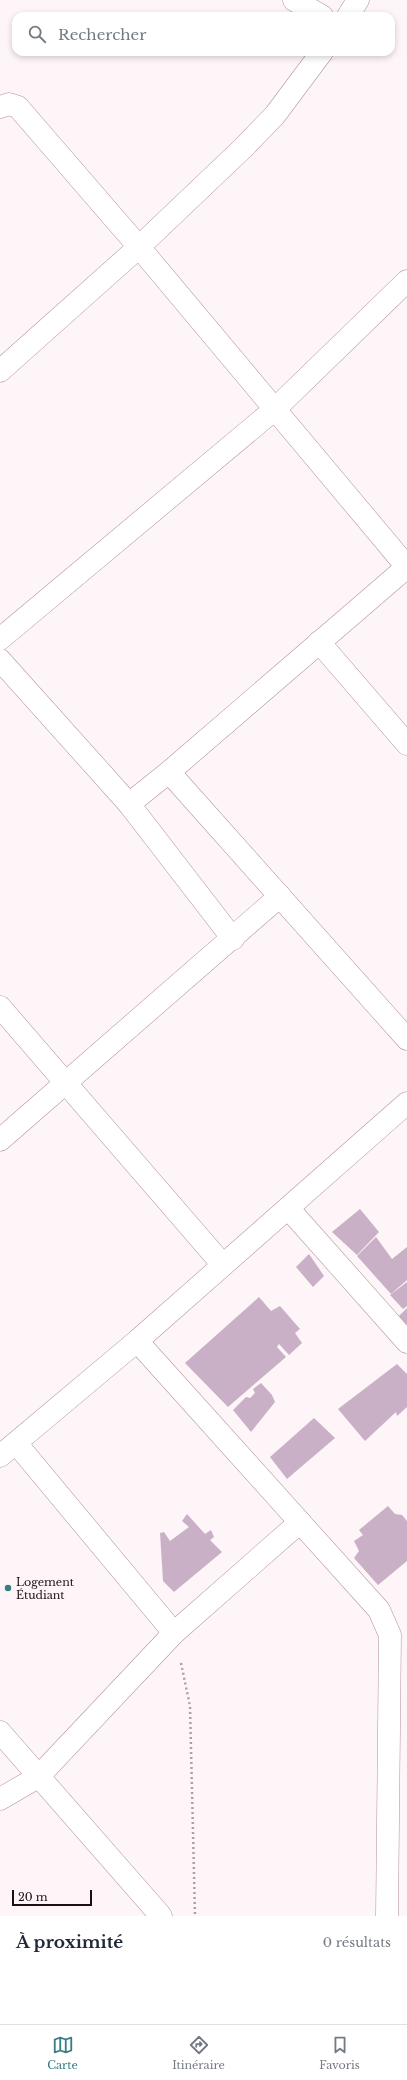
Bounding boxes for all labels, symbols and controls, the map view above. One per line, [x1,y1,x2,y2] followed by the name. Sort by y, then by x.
[12,12,395,56] search box
[26,23,48,45] icon: search
[58,25,146,44] text: Rechercher
[16,1575,75,1602] place label: Logement Étudiant
[3,1583,13,1593] marker: Logement Étudiant
[12,1888,92,1907] scale bar
[18,1890,48,1904] text: 20 m
[16,1932,123,1953] text: À proximité
[323,1934,391,1951] text: 0 résultats
[47,2034,78,2072] tab: Carte
[172,2034,225,2072] tab: Itinéraire
[319,2034,360,2072] tab: Favoris

